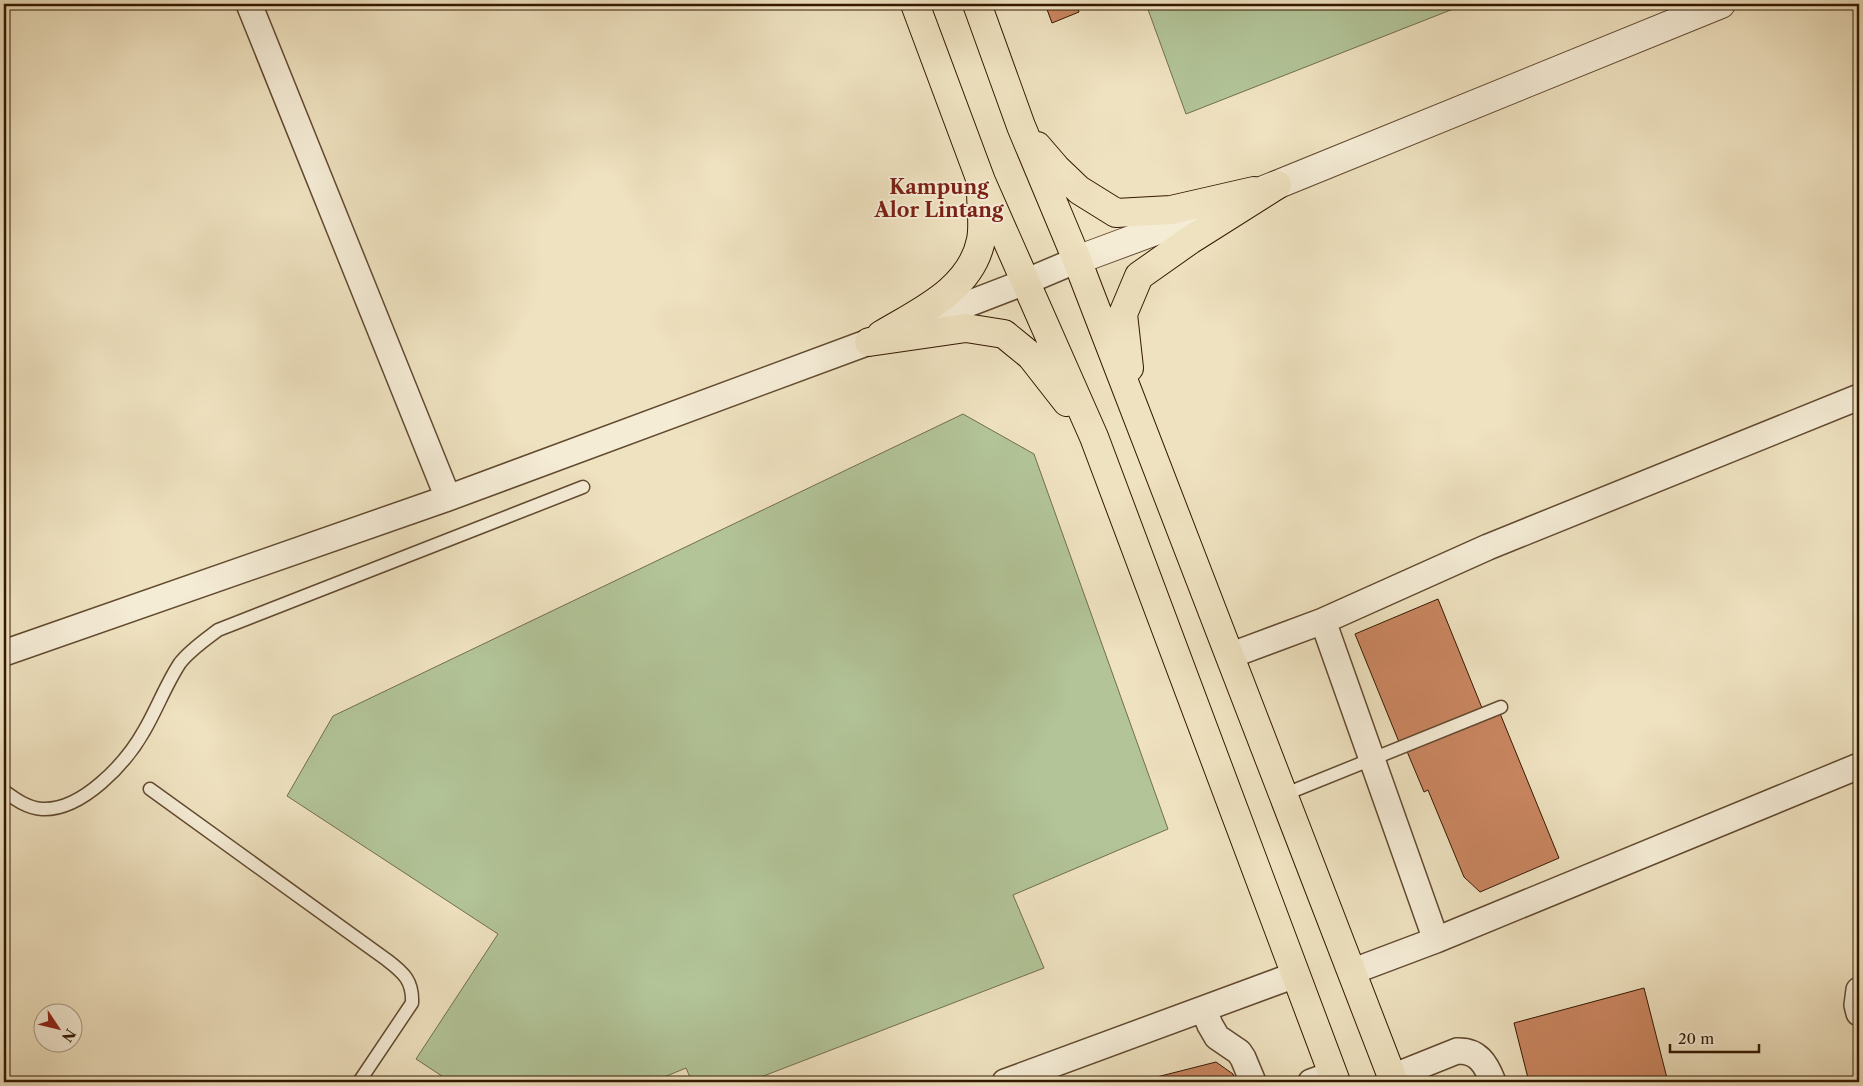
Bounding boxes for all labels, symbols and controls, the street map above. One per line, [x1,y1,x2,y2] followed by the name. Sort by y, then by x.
[873,175,1004,222] district label: Kampung Alor Lintang
[32,1004,82,1054] north arrow
[1670,1021,1759,1053] scale bar
[58,1025,80,1046] text: N
[1678,1029,1714,1048] text: 20 m

